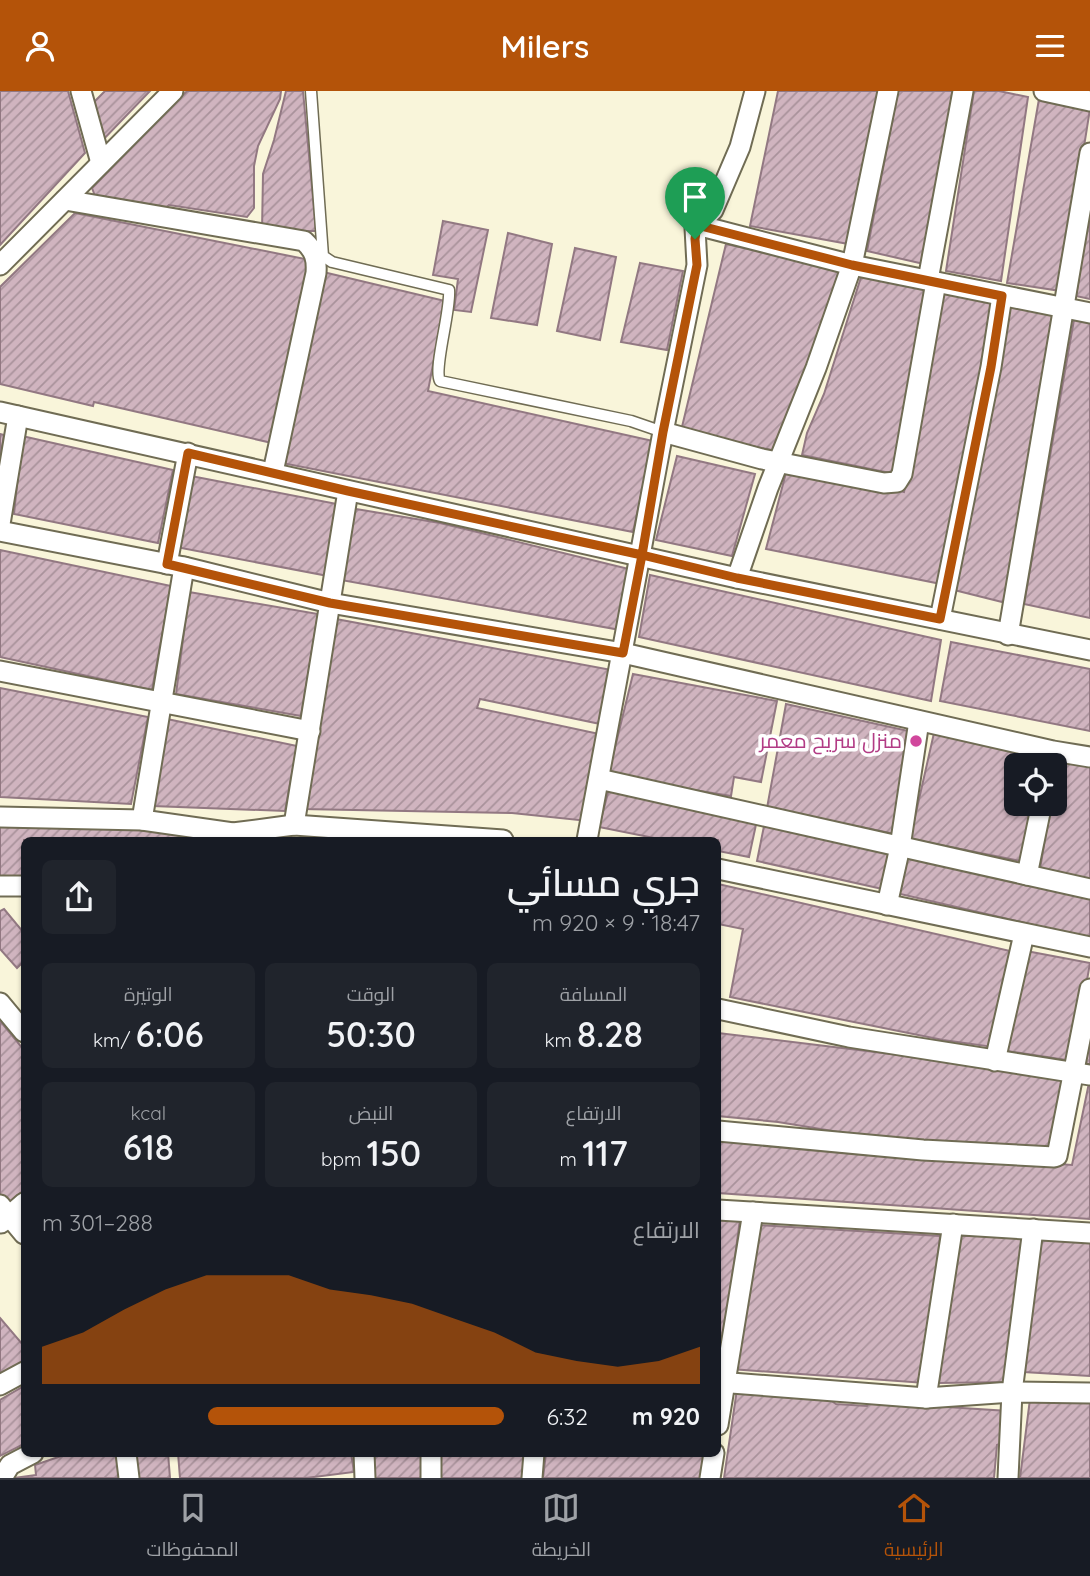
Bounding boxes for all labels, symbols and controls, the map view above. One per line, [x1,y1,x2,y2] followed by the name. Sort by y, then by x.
[501,26,589,66] text: Milers
[21,27,59,65] icon: person
[1031,27,1069,65] icon: menu
[665,167,725,239] pin
[676,178,714,216] icon: arrive
[758,727,902,755] place label: منزل سريح معمر
[908,733,924,749] marker: منزل سريح معمر
[1004,753,1067,816] map controls
[1004,753,1067,816] button: locate
[507,858,700,906] text: جري مسائي
[42,860,116,934] button: share
[532,908,700,937] text: 18:47 · 9 × 920 m
[124,982,173,1006] text: الوتيرة
[347,982,395,1006] text: الوقت
[560,982,627,1006] text: المسافة
[136,1012,204,1056] text: 6:06
[326,1012,416,1056] text: 50:30
[577,1012,643,1056] text: 8.28
[93,1028,136,1052] text: /km
[544,1028,577,1052] text: km
[131,1101,166,1125] text: kcal
[349,1101,393,1125] text: النبض
[566,1101,622,1125] text: الارتفاع
[123,1125,174,1169] text: 618
[367,1131,421,1175] text: 150
[582,1131,628,1175] text: 117
[321,1147,367,1171] text: bpm
[560,1147,582,1171] text: m
[42,1208,153,1237] text: 288–301 m
[633,1215,700,1244] text: الارتفاع
[547,1402,588,1431] text: 6:32
[632,1402,700,1431] text: 920 m
[146,1489,239,1567] tab: المحفوظات
[532,1489,591,1567] tab: الخريطة
[884,1489,944,1567] tab: الرئيسية

